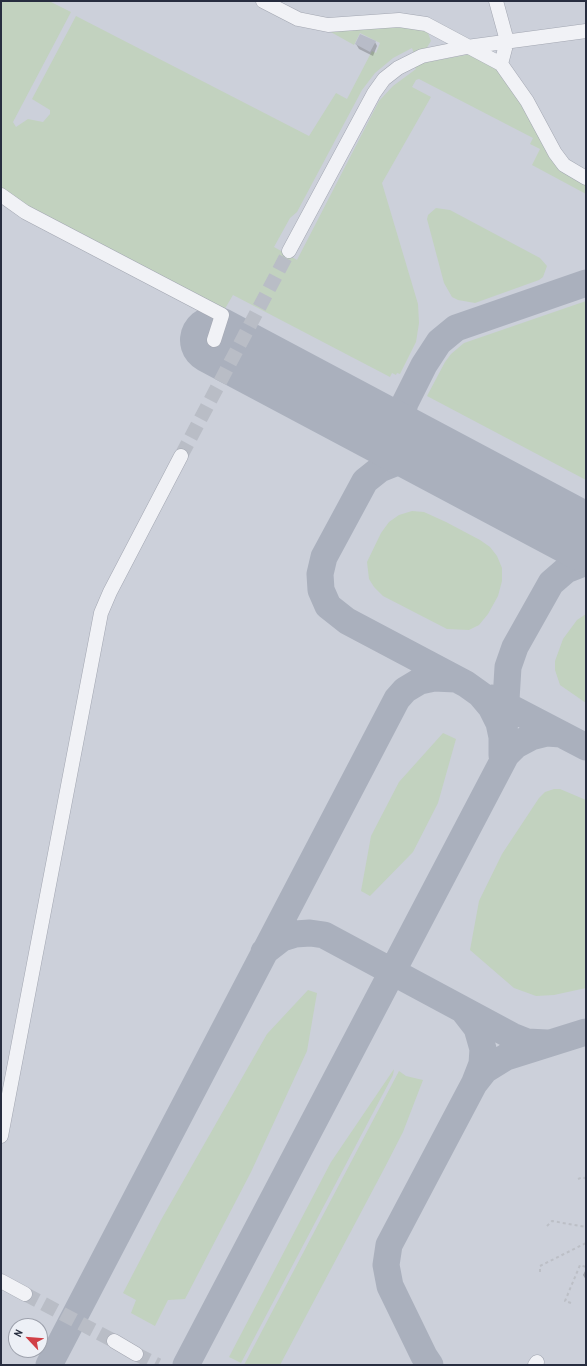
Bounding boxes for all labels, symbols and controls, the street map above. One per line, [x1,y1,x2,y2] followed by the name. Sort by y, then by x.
[8,1318,48,1358] north arrow
[10,1327,26,1339] text: N

